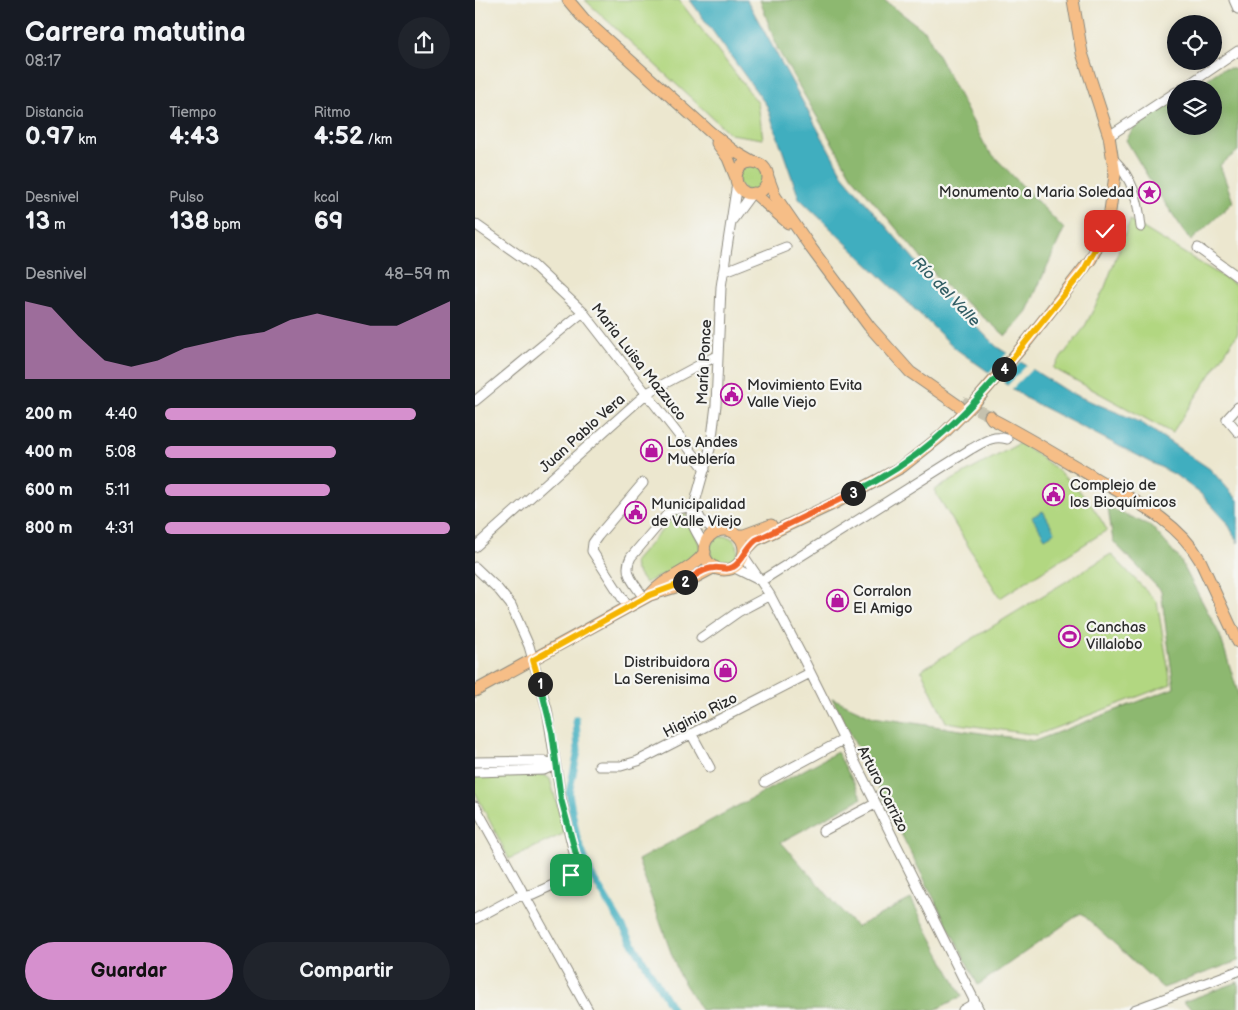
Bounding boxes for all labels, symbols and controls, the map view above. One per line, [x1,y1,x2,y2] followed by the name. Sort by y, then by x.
[1167,15,1222,135] map controls
[1167,15,1222,70] button: locate
[25,16,246,49] text: Carrera matutina
[398,17,450,69] button: share
[25,52,61,71] text: 08:17
[1167,80,1222,135] button: layers
[25,104,84,121] text: Distancia
[169,104,216,121] text: Tiempo
[314,104,351,121] text: Ritmo
[25,121,75,152] text: 0.97
[169,121,219,152] text: 4:43
[314,121,364,152] text: 4:52
[75,131,97,148] text: km
[364,131,392,148] text: /km
[1138,180,1162,204] place icon: Monumento a Maria Soledad
[939,183,1134,202] place label: Monumento a Maria Soledad
[25,189,79,206] text: Desnivel
[169,189,204,206] text: Pulso
[314,189,339,206] text: kcal
[25,206,50,237] text: 13
[169,206,209,237] text: 138
[314,206,343,237] text: 69
[1084,210,1126,252] pin
[50,216,66,233] text: m
[209,216,241,233] text: bpm
[1091,217,1119,245] icon: check
[908,253,984,331] water label: Río del Valle
[25,265,87,284] text: Desnivel
[384,265,450,284] text: 48–59 m
[587,300,690,425] street label: Maria Luisa Mazzuco
[693,319,716,405] street label: María Ponce
[991,356,1017,382] pin: 4
[1000,361,1009,378] text: 4
[747,376,862,412] place label: Movimiento Evita Valle Viejo
[719,382,743,406] public building icon: Movimiento Evita Valle Viejo
[536,390,629,477] street label: Juan Pablo Vera
[25,405,72,424] text: 200 m
[105,405,137,424] text: 4:40
[667,433,738,469] place label: Los Andes Mueblería
[639,439,663,463] shop icon: Los Andes Mueblería
[25,443,72,462] text: 400 m
[105,443,136,462] text: 5:08
[1070,476,1177,512] place label: Complejo de los Bioquímicos
[841,480,865,506] pin: 3
[25,481,73,500] text: 600 m
[105,481,130,500] text: 5:11
[1042,482,1066,506] public building icon: Complejo de los Bioquímicos
[849,485,858,502] text: 3
[651,495,746,531] place label: Municipalidad de Valle Viejo
[623,501,647,525] public building icon: Municipalidad de Valle Viejo
[25,519,73,538] text: 800 m
[105,519,134,538] text: 4:31
[673,570,697,594] pin: 2
[681,574,690,591] text: 2
[853,582,913,618] place label: Corralon El Amigo
[825,588,849,612] shop icon: Corralon El Amigo
[1086,618,1146,654] place label: Canchas Villalobo
[1058,624,1082,648] sports icon: Canchas Villalobo
[614,653,710,689] place label: Distribuidora La Serenisima
[714,659,738,683] shop icon: Distribuidora La Serenisima
[527,672,553,696] pin: 1
[538,676,543,693] text: 1
[660,689,741,742] street label: Higinio Rizo
[853,743,912,836] street label: Arturo Carrizo
[550,854,592,896] pin
[557,861,585,889] icon: arrive
[25,942,233,1000] button: Guardar
[243,942,450,1000] button: Compartir

